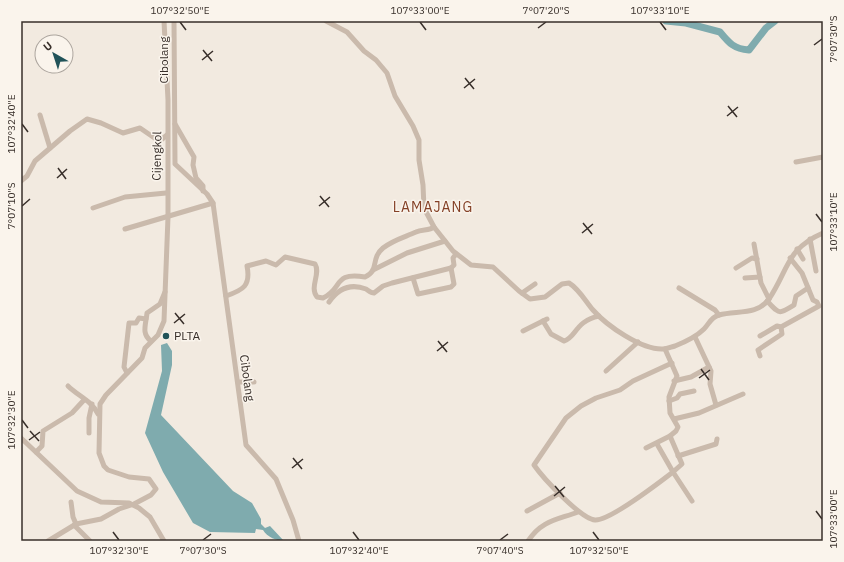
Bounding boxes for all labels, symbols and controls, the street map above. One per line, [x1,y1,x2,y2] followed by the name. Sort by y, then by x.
[150,4,210,17] text: 107°32'50"E
[390,4,450,17] text: 107°33'00"E
[522,4,570,17] text: 7°07'20"S
[630,4,690,17] text: 107°33'10"E
[827,15,840,63] text: 7°07'30"S
[34,34,74,74] north arrow
[156,36,171,83] street label: Cibolang
[40,38,55,54] text: U
[5,94,18,154] text: 107°32'40"E
[149,131,164,181] street label: Cijengkol
[5,182,18,230] text: 7°07'10"S
[827,192,840,252] text: 107°33'10"E
[393,198,473,216] district label: LAMAJANG
[174,328,201,343] place label: PLTA
[161,331,171,341] marker: PLTA
[237,354,258,403] street label: Cibolang
[5,390,18,450] text: 107°32'30"E
[827,489,840,549] text: 107°33'00"E
[89,544,149,557] text: 107°32'30"E
[179,544,227,557] text: 7°07'30"S
[329,544,389,557] text: 107°32'40"E
[476,544,524,557] text: 7°07'40"S
[569,544,629,557] text: 107°32'50"E

